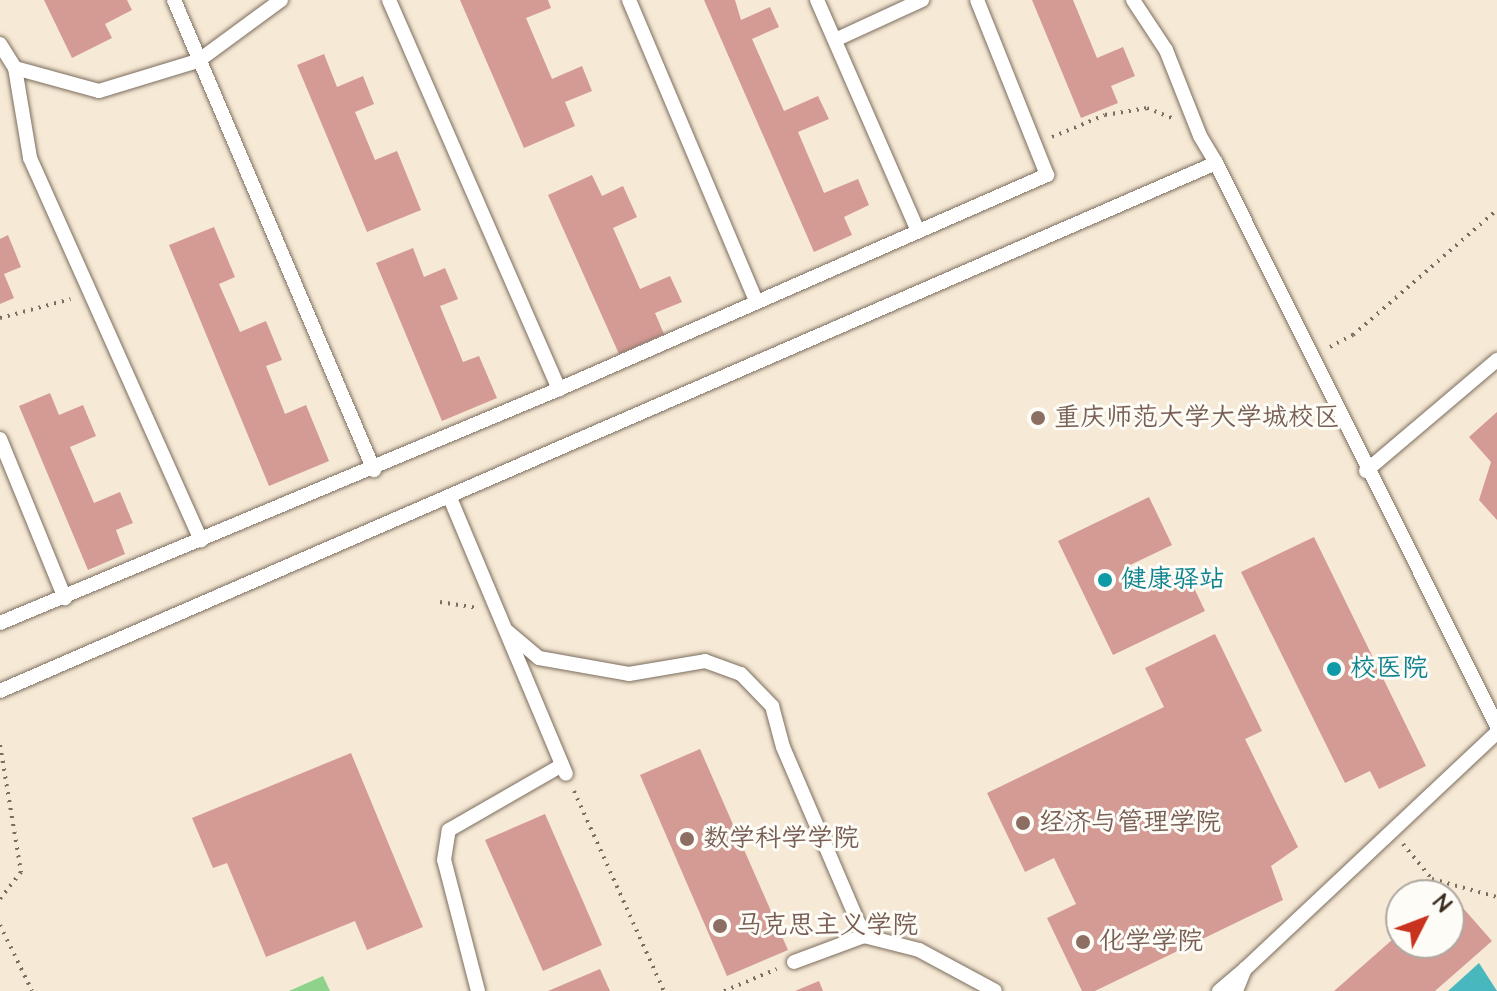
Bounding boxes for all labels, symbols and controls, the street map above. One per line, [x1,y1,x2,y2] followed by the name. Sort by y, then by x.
[1054,402,1340,434] place label: 重庆师范大学大学城校区
[1029,409,1047,427] marker: 重庆师范大学大学城校区
[1121,564,1225,596] place label: 健康驿站
[1096,571,1114,589] marker: 健康驿站
[1350,653,1428,685] place label: 校医院
[1325,660,1343,678] marker: 校医院
[1039,807,1221,839] place label: 经济与管理学院
[1014,814,1032,832] marker: 经济与管理学院
[703,823,859,855] place label: 数学科学学院
[678,830,696,848] marker: 数学科学学院
[1385,879,1465,959] north arrow
[1426,888,1458,919] text: N
[736,910,918,942] place label: 马克思主义学院
[711,917,729,935] marker: 马克思主义学院
[1099,926,1203,958] place label: 化学学院
[1074,933,1092,951] marker: 化学学院

